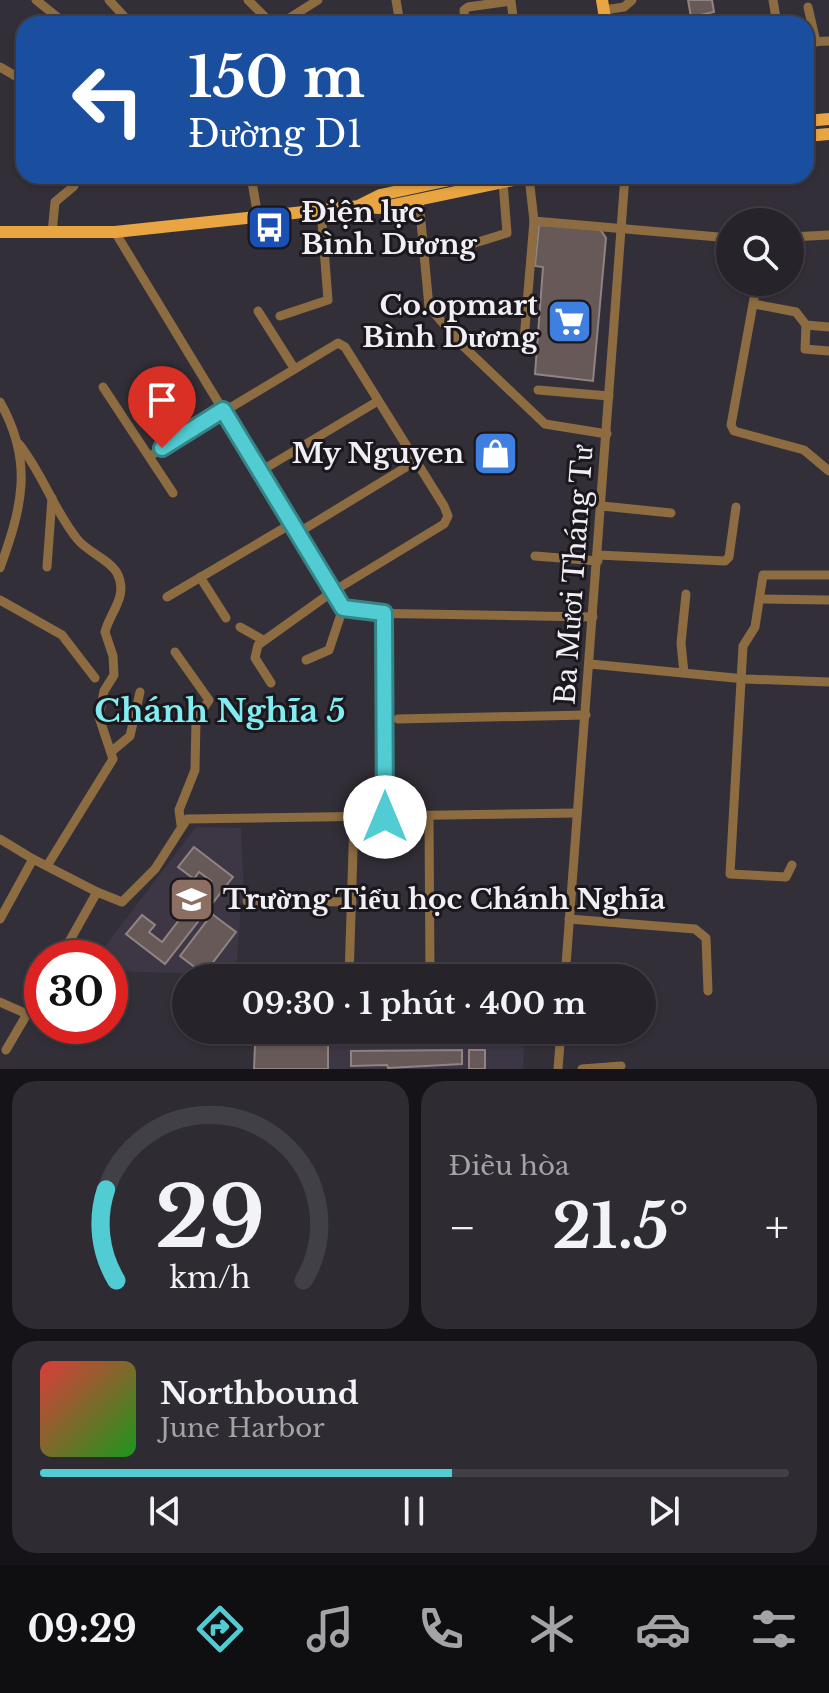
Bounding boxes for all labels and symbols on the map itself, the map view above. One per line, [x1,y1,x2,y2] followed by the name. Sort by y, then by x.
[301,195,478,262] place label: Điện lực Bình Dương
[246,204,294,252] bus stop icon: Điện lực Bình Dương
[362,288,539,355] place label: Co.opmart Bình Dương
[545,297,593,345] supermarket icon: Co.opmart Bình Dương
[128,366,196,448] pin
[471,429,519,477] shop icon: My Nguyen
[292,436,464,471] place label: My Nguyen
[547,443,601,706] street label: Ba Mươi Tháng Tư
[94,691,346,731] district label: Chánh Nghĩa 5
[343,775,427,859] position arrow
[168,875,216,923] school or university icon: Trường Tiểu học Chánh Nghĩa
[223,882,665,917] place label: Trường Tiểu học Chánh Nghĩa
[24,940,128,1044] speed limit sign: 30

